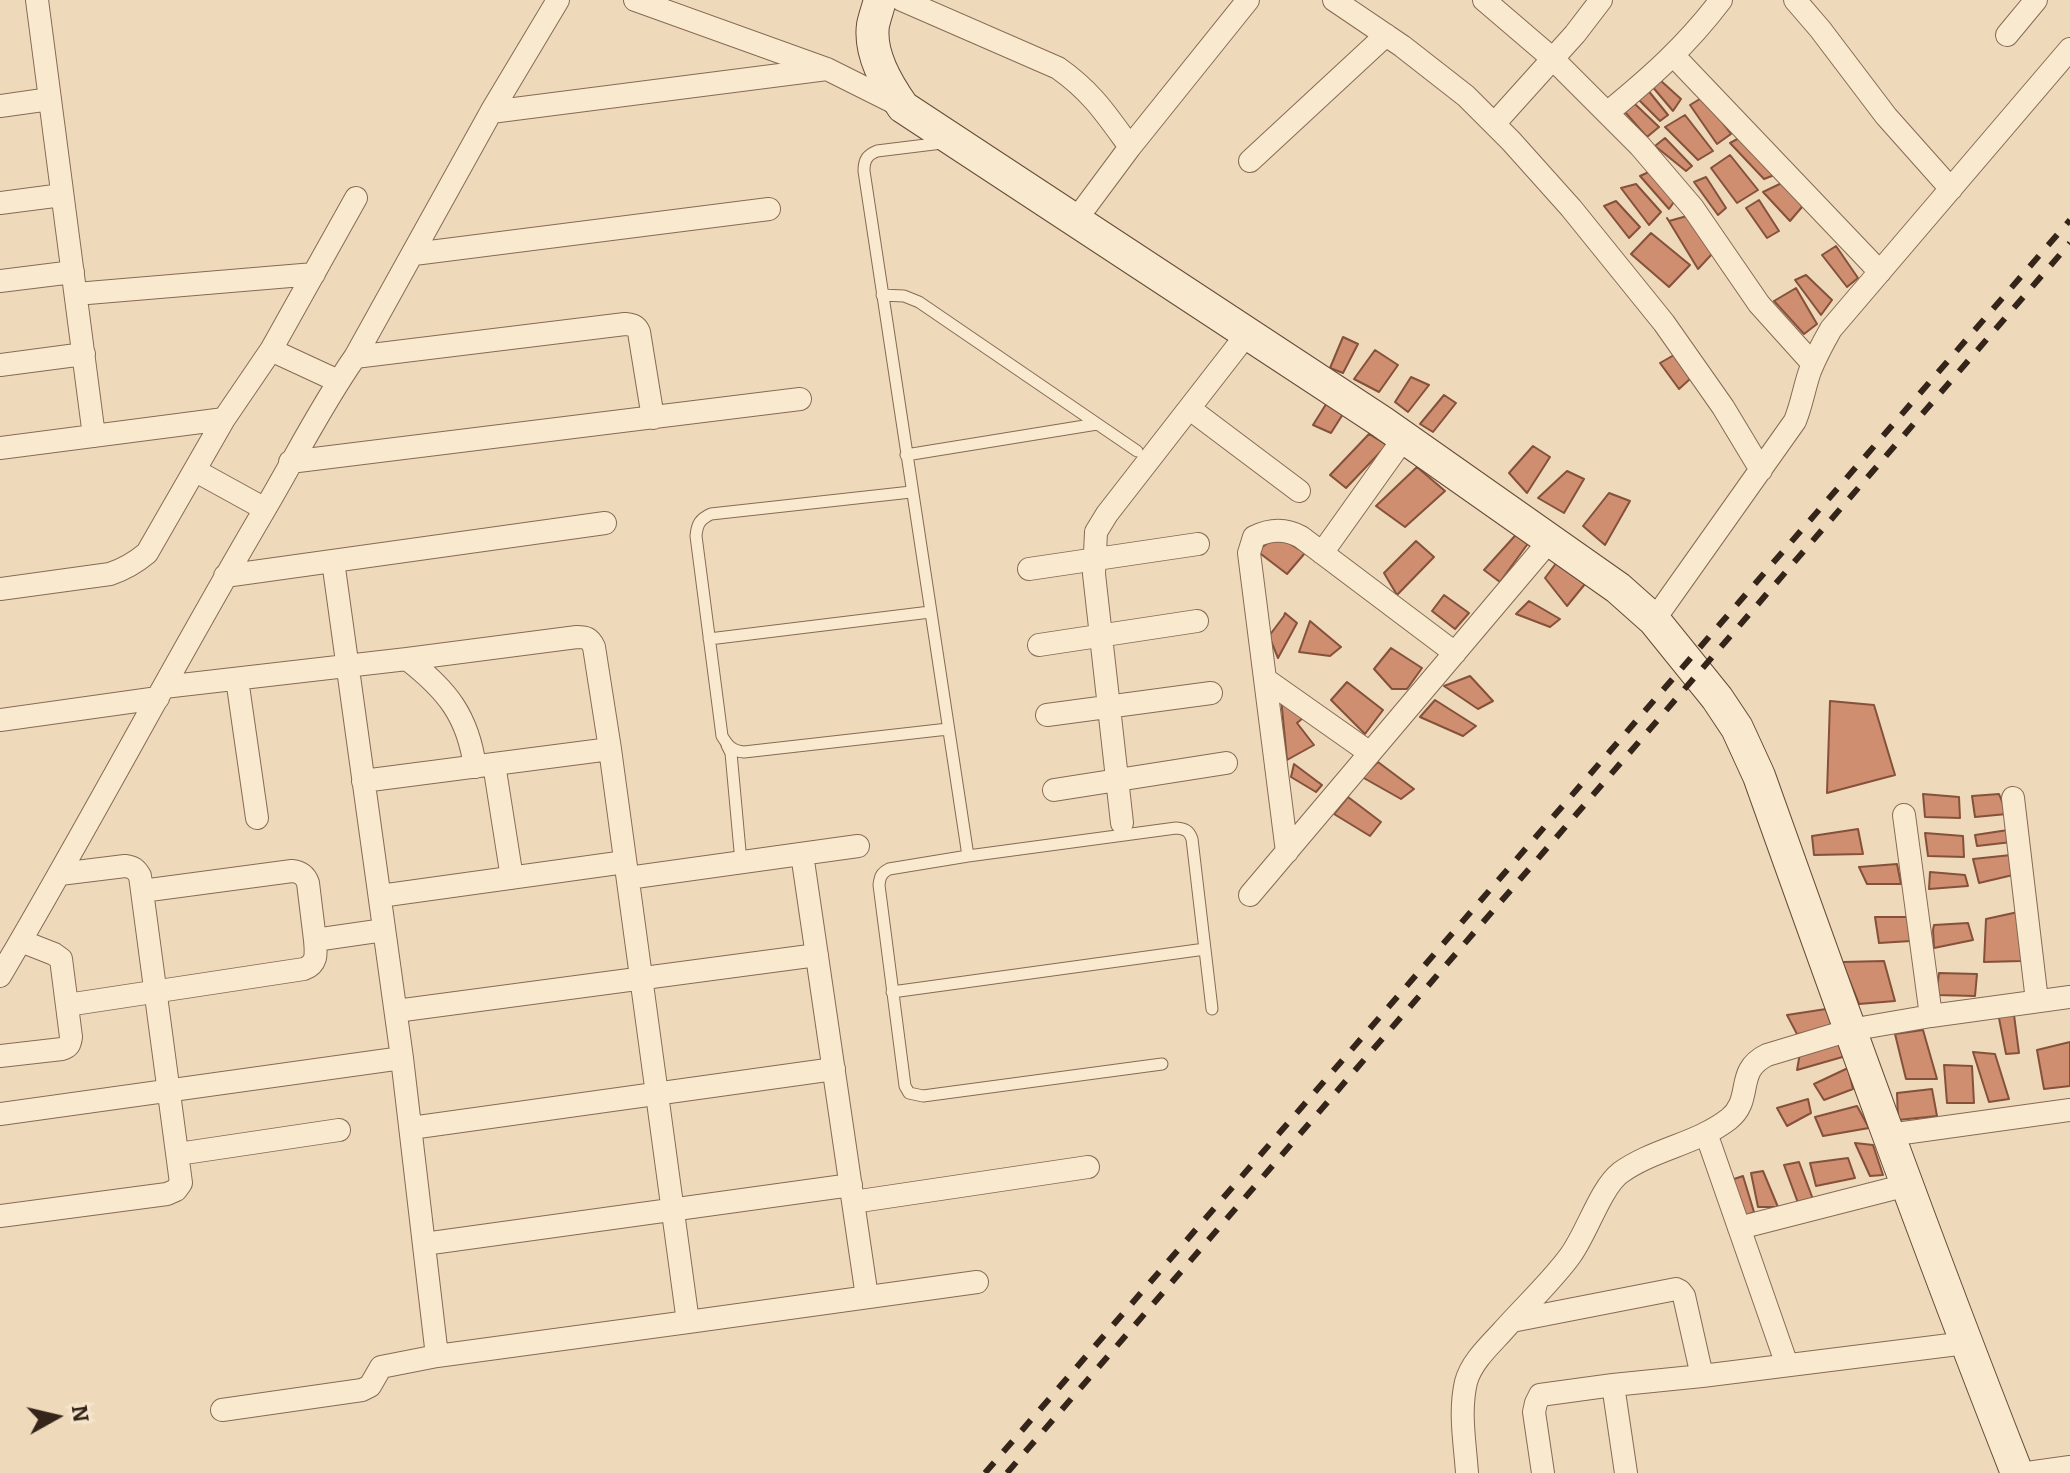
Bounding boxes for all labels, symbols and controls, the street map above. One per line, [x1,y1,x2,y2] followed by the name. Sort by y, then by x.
[16,1377,96,1457] north arrow
[66,1403,95,1424] text: N

